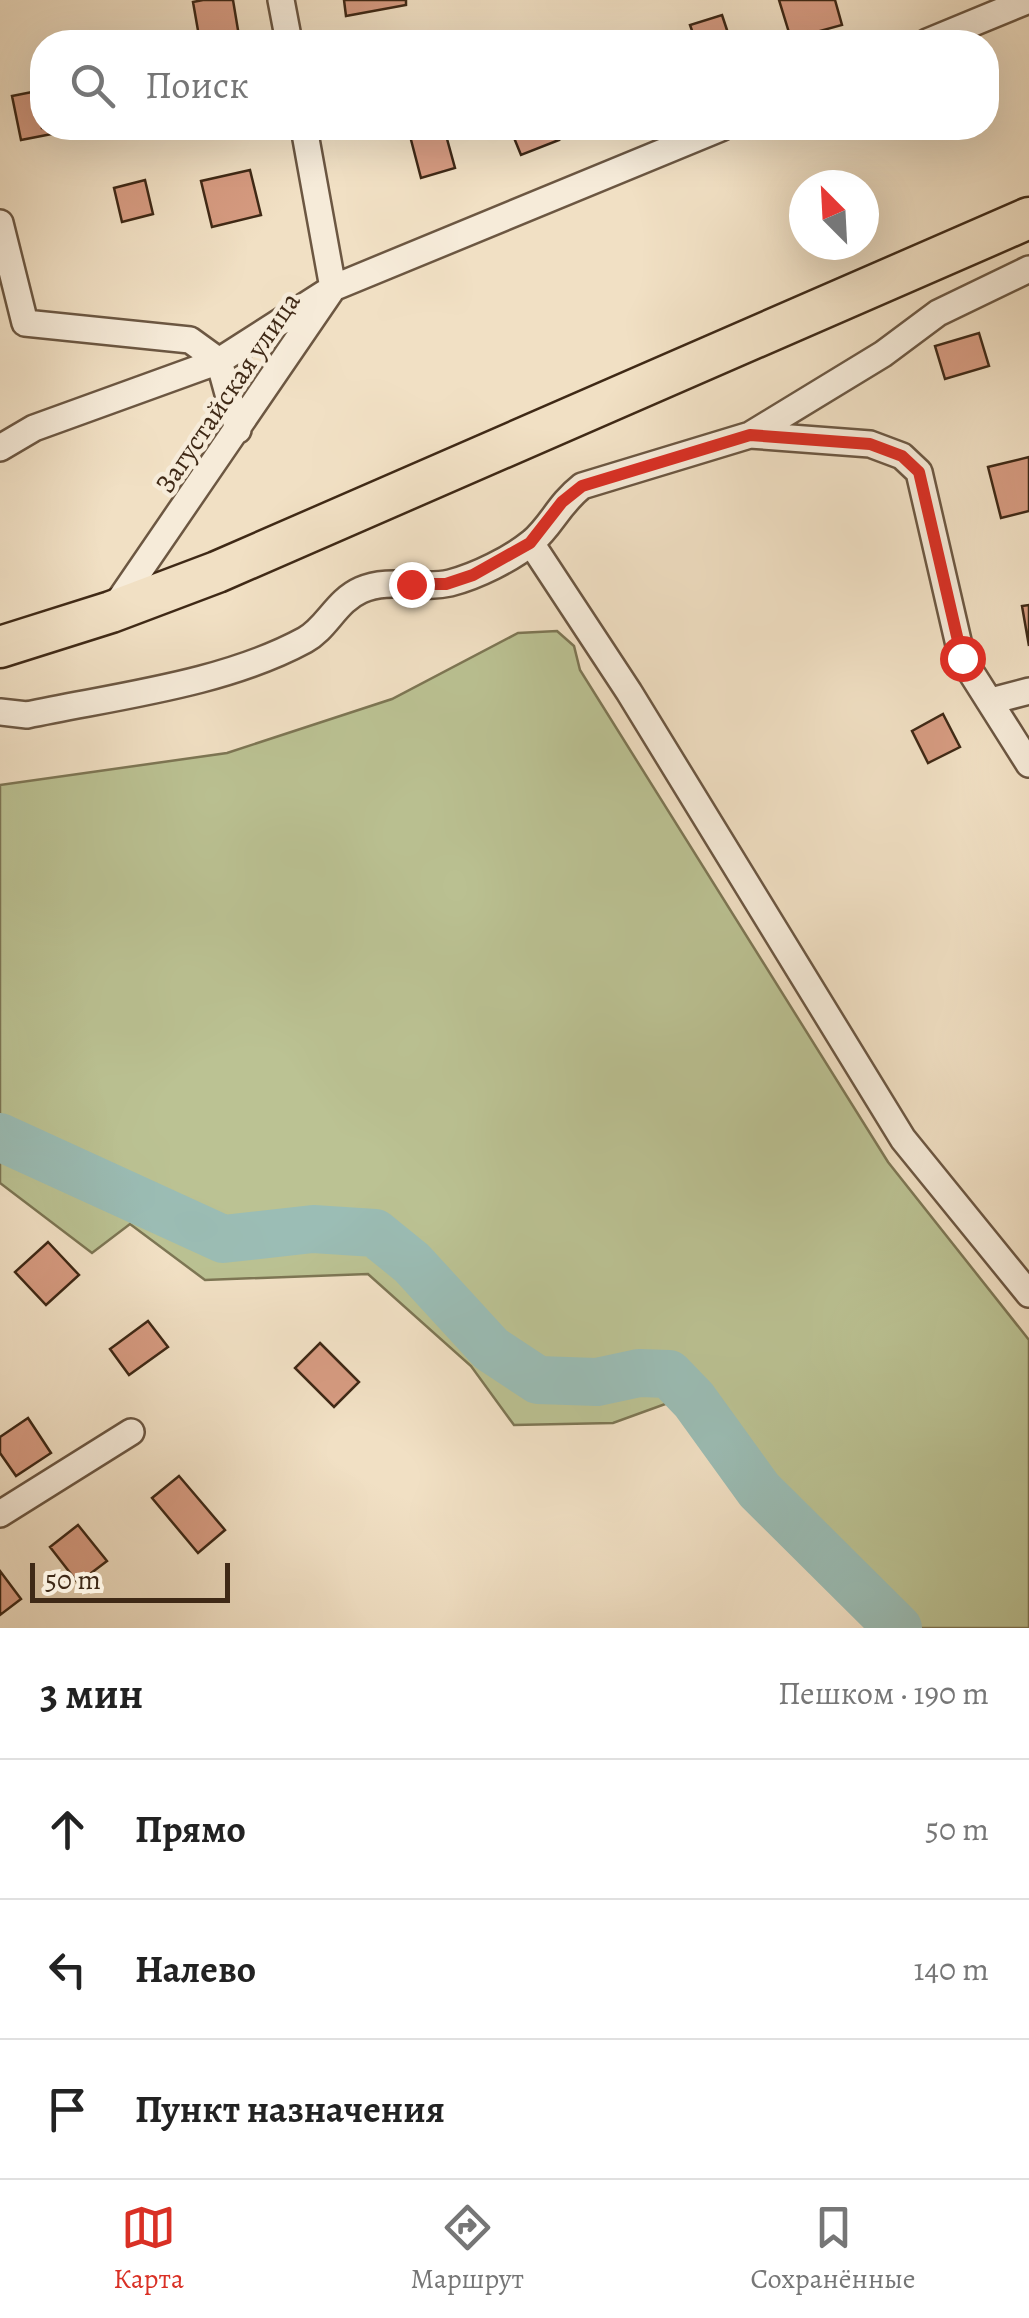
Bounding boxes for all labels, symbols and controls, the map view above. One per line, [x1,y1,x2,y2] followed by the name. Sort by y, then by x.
[30,30,999,140] search box
[65,58,120,113] icon: search
[145,59,249,111] text: Поиск
[789,170,879,260] north arrow
[146,284,309,501] street label: Загустайская улица
[389,562,435,608] route end
[940,636,986,682] route start
[30,1558,230,1602] scale bar
[45,1561,101,1599] text: 50 m
[40,1665,143,1722] text: 3 мин
[778,1671,989,1715] text: Пешком · 190 m
[40,1802,95,1857] icon: ahead
[135,1803,246,1855] text: Прямо
[925,1807,989,1851] text: 50 m
[40,1942,95,1997] icon: left
[135,1943,256,1995] text: Налево
[914,1947,989,1991] text: 140 m
[40,2082,95,2137] icon: arrive
[135,2083,445,2135] text: Пункт назначения
[113,2200,184,2298] tab: Карта
[411,2200,524,2298] tab: Маршрут
[751,2200,916,2298] tab: Сохранённые

